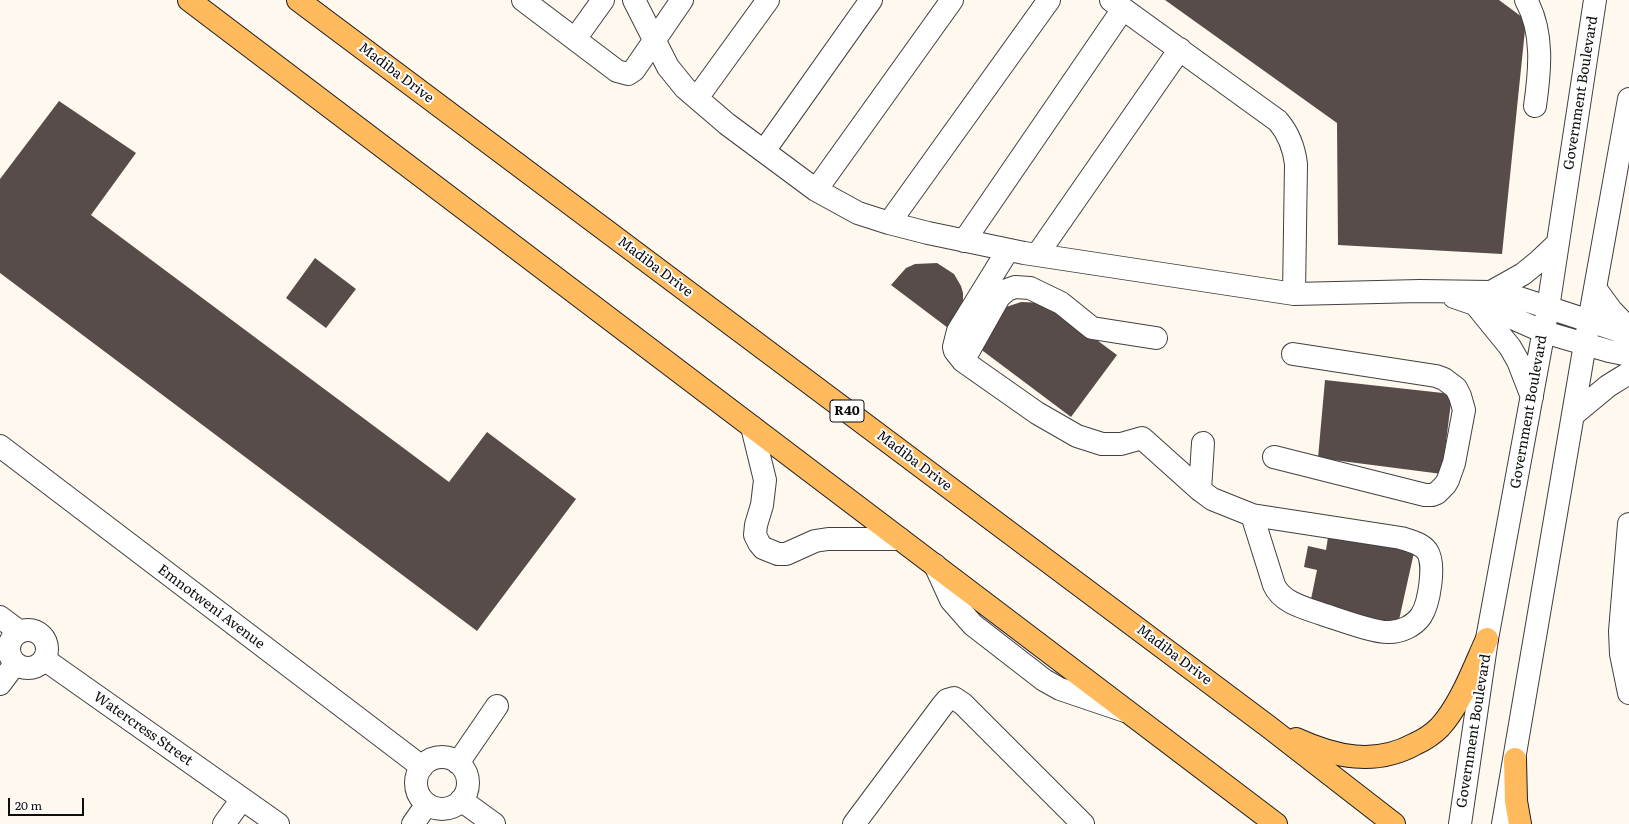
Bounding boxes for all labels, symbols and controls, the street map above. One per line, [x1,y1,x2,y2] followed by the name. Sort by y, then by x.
[1561,15,1601,171] street label: Government Boulevard
[355,39,437,107] street label: Madiba Drive
[614,233,696,301] street label: Madiba Drive
[1507,334,1551,490] street label: Government Boulevard
[830,400,864,422] road number: R40
[873,427,955,495] street label: Madiba Drive
[154,561,268,653] street label: Emnotweni Avenue
[1133,621,1215,689] street label: Madiba Drive
[1454,653,1494,809] street label: Government Boulevard
[90,688,196,770] street label: Watercress Street
[10,790,86,816] scale bar
[15,796,42,814] text: 20 m

